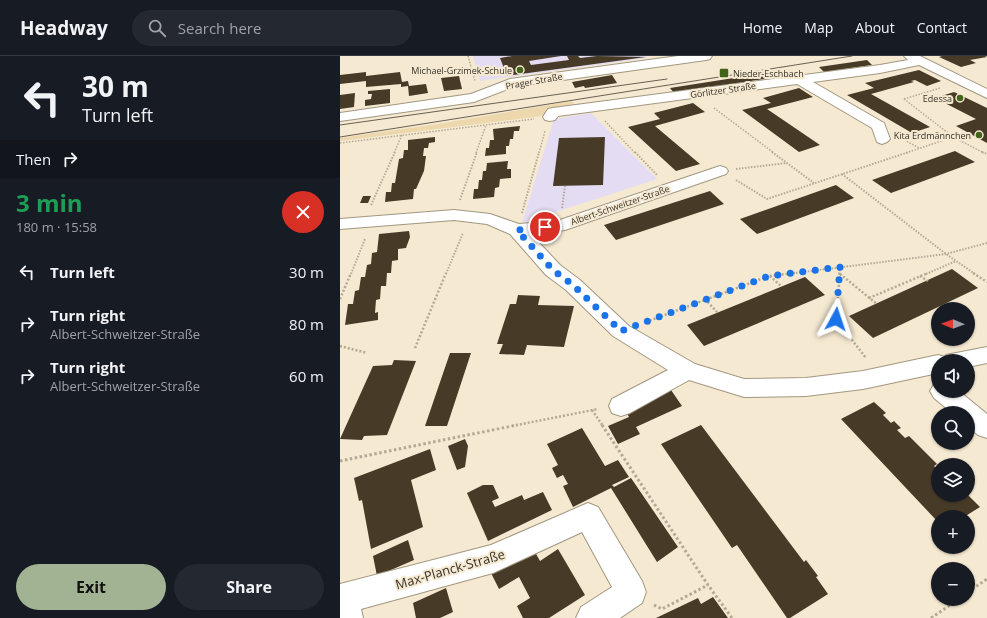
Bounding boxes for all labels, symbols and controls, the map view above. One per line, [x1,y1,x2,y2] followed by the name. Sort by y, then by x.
[132,10,412,46] search box
[20,15,108,41] text: Headway
[146,17,168,39] icon: search
[178,18,261,38] text: Search here
[743,18,782,37] text: Home
[804,18,833,37] text: Map
[855,18,895,37] text: About
[917,18,967,37] text: Contact
[411,64,512,77] place label: Michael-Grzimek-Schule
[515,65,525,75] marker: Michael-Grzimek-Schule
[82,67,149,105] text: 30 m
[718,67,730,79] marker: Nieder-Eschbach
[733,67,804,80] place label: Nieder-Eschbach
[505,70,563,92] street label: Prager Straße
[16,72,68,124] icon: left
[689,79,757,101] street label: Görlitzer Straße
[923,92,952,105] place label: Edessa
[955,93,965,103] marker: Edessa
[82,103,153,127] text: Turn left
[894,129,971,142] place label: Kita Erdmännchen
[974,130,984,140] marker: Kita Erdmännchen
[59,148,81,170] icon: right
[16,149,51,169] text: Then
[569,182,671,228] street label: Albert-Schweitzer-Straße
[16,186,83,219] text: 3 min
[282,191,324,233] button: close
[528,210,562,244] pin
[534,216,556,238] icon: arrive
[16,218,97,236] text: 180 m · 15:58
[16,261,38,283] icon: left
[50,262,115,282] text: Turn left
[289,262,324,282] text: 30 m
[815,298,857,340] position arrow
[931,302,975,346] north arrow
[931,302,975,606] map controls
[50,305,125,325] text: Turn right
[16,313,38,335] icon: right
[289,314,324,334] text: 80 m
[50,325,200,343] text: Albert-Schweitzer-Straße
[931,354,975,398] button: sound
[50,357,125,377] text: Turn right
[16,365,38,387] icon: right
[289,366,324,386] text: 60 m
[50,377,200,395] text: Albert-Schweitzer-Straße
[931,406,975,450] button: search
[931,458,975,502] button: layers
[931,510,975,554] button: +
[393,545,507,593] street label: Max-Planck-Straße
[931,562,975,606] button: −
[16,564,166,610] button: Exit
[174,564,324,610] button: Share

